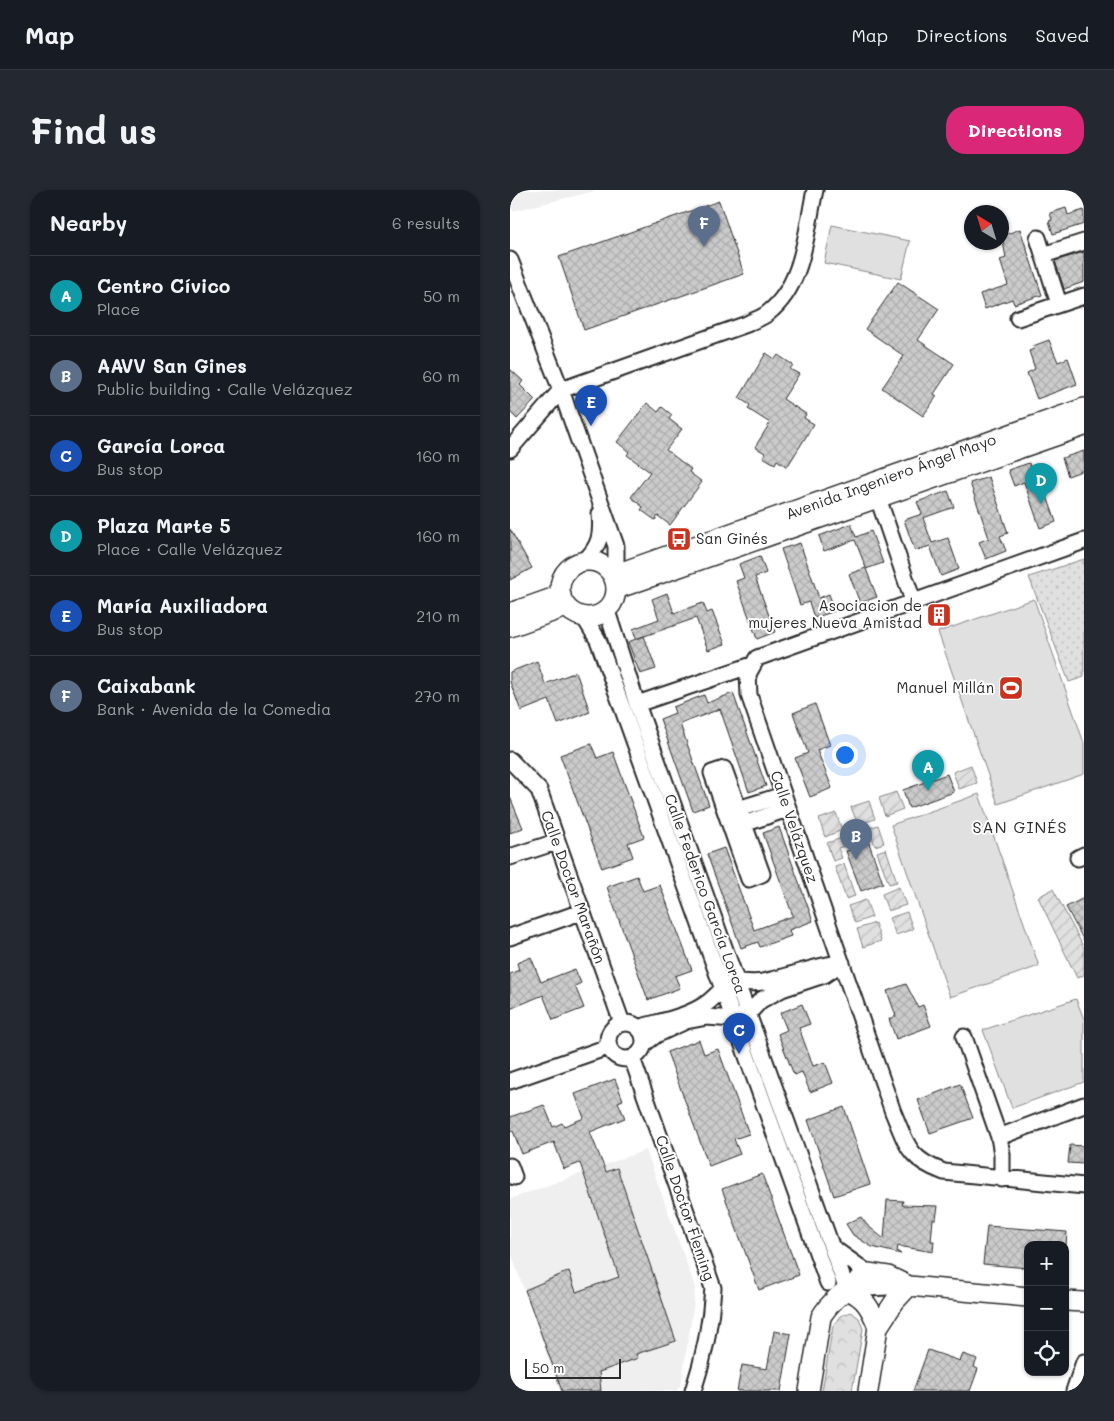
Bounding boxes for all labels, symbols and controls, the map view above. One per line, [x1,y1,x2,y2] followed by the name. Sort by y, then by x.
[25,19,74,50] text: Map
[851,23,888,47] text: Map
[916,23,1008,47] text: Directions
[1036,23,1089,47] text: Saved
[946,106,1084,154] button: Directions
[30,107,157,153] text: Find us
[964,205,1009,250] north arrow
[688,206,720,247] pin: F
[50,209,127,236] text: Nearby
[392,212,460,233] text: 6 results
[97,273,230,298] text: Centro Cívico
[60,285,72,306] text: A
[423,285,460,306] text: 50 m
[97,298,140,319] text: Place
[97,353,247,378] text: AAVV San Gines
[61,365,71,386] text: B
[423,365,460,386] text: 60 m
[97,378,353,399] text: Public building · Calle Velázquez
[575,385,607,426] pin: E
[783,429,999,523] street label: Avenida Ingeniero Ángel Mayo
[97,433,225,458] text: García Lorca
[60,445,72,466] text: C
[415,445,460,466] text: 160 m
[97,458,163,479] text: Bus stop
[1025,463,1057,504] pin: D
[97,513,231,538] text: Plaza Marte 5
[60,525,72,546] text: D
[415,525,460,546] text: 160 m
[666,526,692,552] bus stop icon: San Ginés
[696,528,768,548] place label: San Ginés
[97,538,283,559] text: Place · Calle Velázquez
[97,593,268,618] text: María Auxiliadora
[748,595,922,632] place label: Asociacion de mujeres Nueva Amistad
[926,602,952,628] building icon: Asociacion de mujeres Nueva Amistad
[61,605,71,626] text: E
[416,605,460,626] text: 210 m
[97,618,163,639] text: Bus stop
[97,673,196,698] text: Caixabank
[998,675,1024,701] sports icon: Manuel Millán
[897,677,994,697] place label: Manuel Millán
[61,685,71,706] text: F
[414,685,460,706] text: 270 m
[97,698,331,719] text: Bank · Avenida de la Comedia
[832,742,858,768] your location
[912,750,944,791] pin: A
[766,768,824,885] street label: Calle Velázquez
[660,791,751,996] street label: Calle Federico García Lorca
[537,807,611,966] street label: Calle Doctor Marañón
[973,816,1067,837] district label: SAN GINÉS
[840,819,872,860] pin: B
[723,1013,755,1054] pin: C
[652,1132,720,1283] street label: Calle Doctor Fleming
[1024,1241,1069,1376] map controls
[1024,1241,1069,1286] button: +
[1024,1286,1069,1331] button: −
[1024,1331,1069,1376] button: locate
[525,1356,621,1379] scale bar
[532,1358,564,1377] text: 50 m

